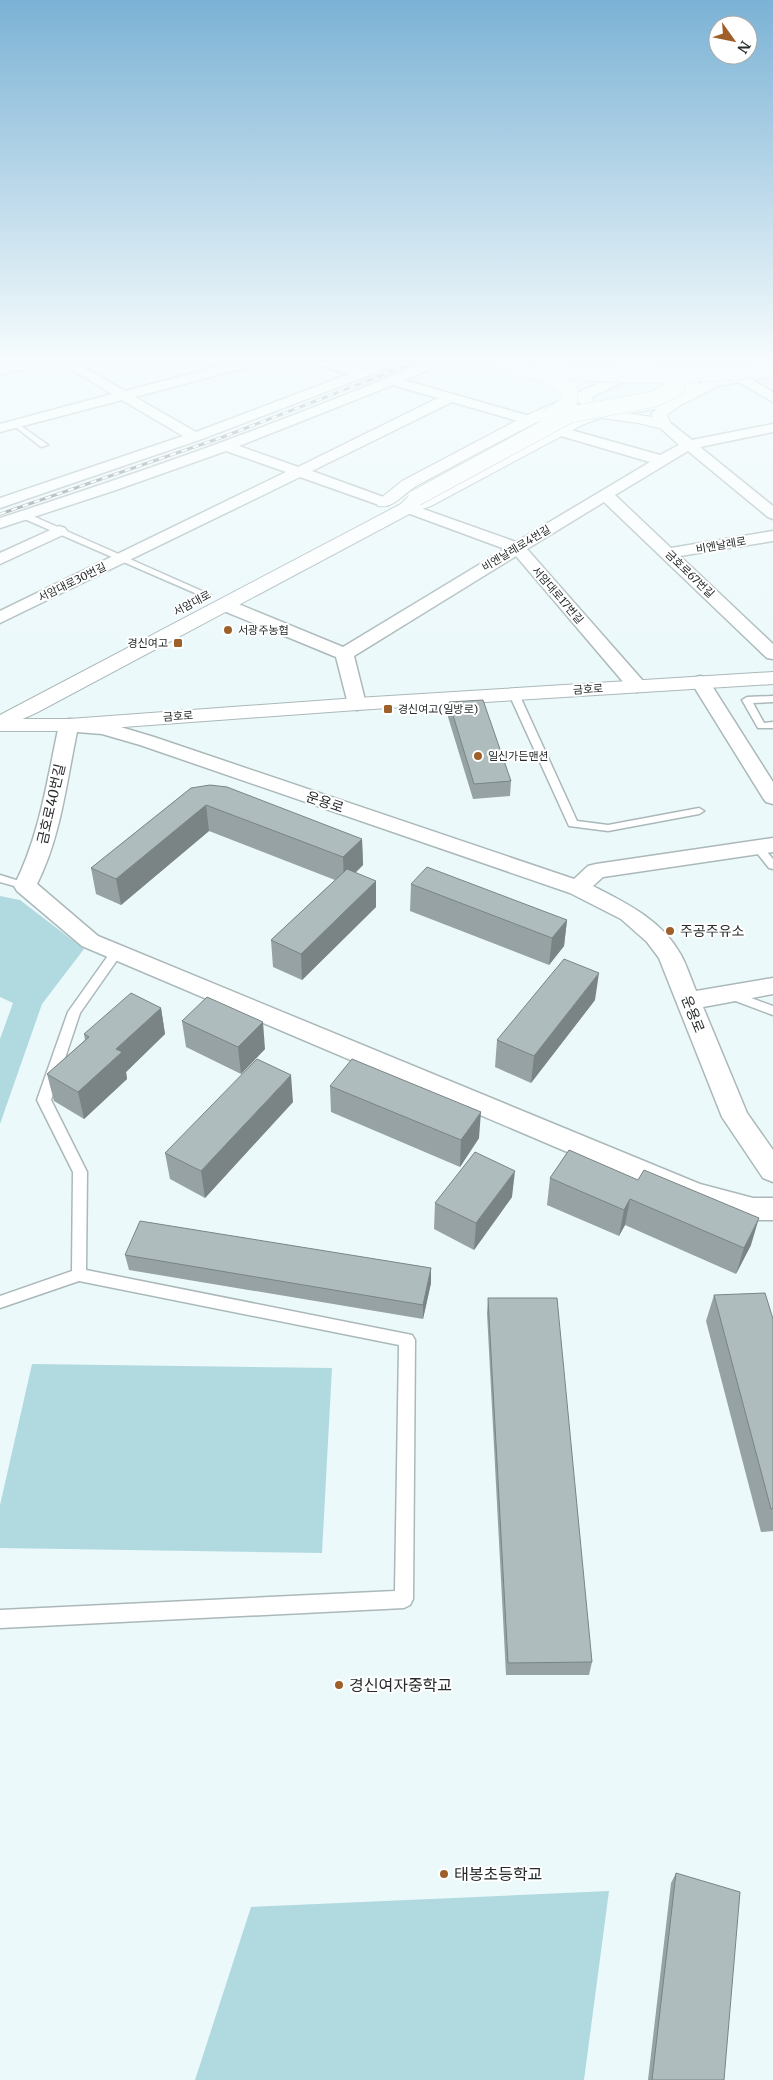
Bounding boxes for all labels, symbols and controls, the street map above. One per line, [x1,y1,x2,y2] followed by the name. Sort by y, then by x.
[708,15,758,65] north arrow
[733,38,754,57] text: N
[479,522,553,574] street label: 비엔날레로4번길
[695,534,747,556] street label: 비엔날레로
[663,547,717,601] street label: 금호로67번길
[36,559,108,605] street label: 서암대로30번길
[529,563,587,627] street label: 서암대로17번길
[171,587,213,619] street label: 서암대로
[238,623,289,637] place label: 서광주농협
[222,624,234,636] marker: 서광주농협
[128,636,168,650] place label: 경신여고
[172,637,184,649] marker: 경신여고
[572,681,604,697] street label: 금호로
[398,702,478,716] place label: 경신여고(일방로)
[382,703,394,715] marker: 경신여고(일방로)
[162,708,194,724] street label: 금호로
[488,749,549,763] place label: 일신가든맨션
[472,750,484,762] marker: 일신가든맨션
[33,762,69,846] street label: 금호로40번길
[304,787,346,817] street label: 운용로
[680,922,745,940] place label: 주공주유소
[664,925,676,937] marker: 주공주유소
[677,993,709,1035] street label: 운용로
[349,1675,452,1695] place label: 경신여자중학교
[333,1679,345,1691] marker: 경신여자중학교
[454,1864,542,1884] place label: 태봉초등학교
[438,1868,450,1880] marker: 태봉초등학교

